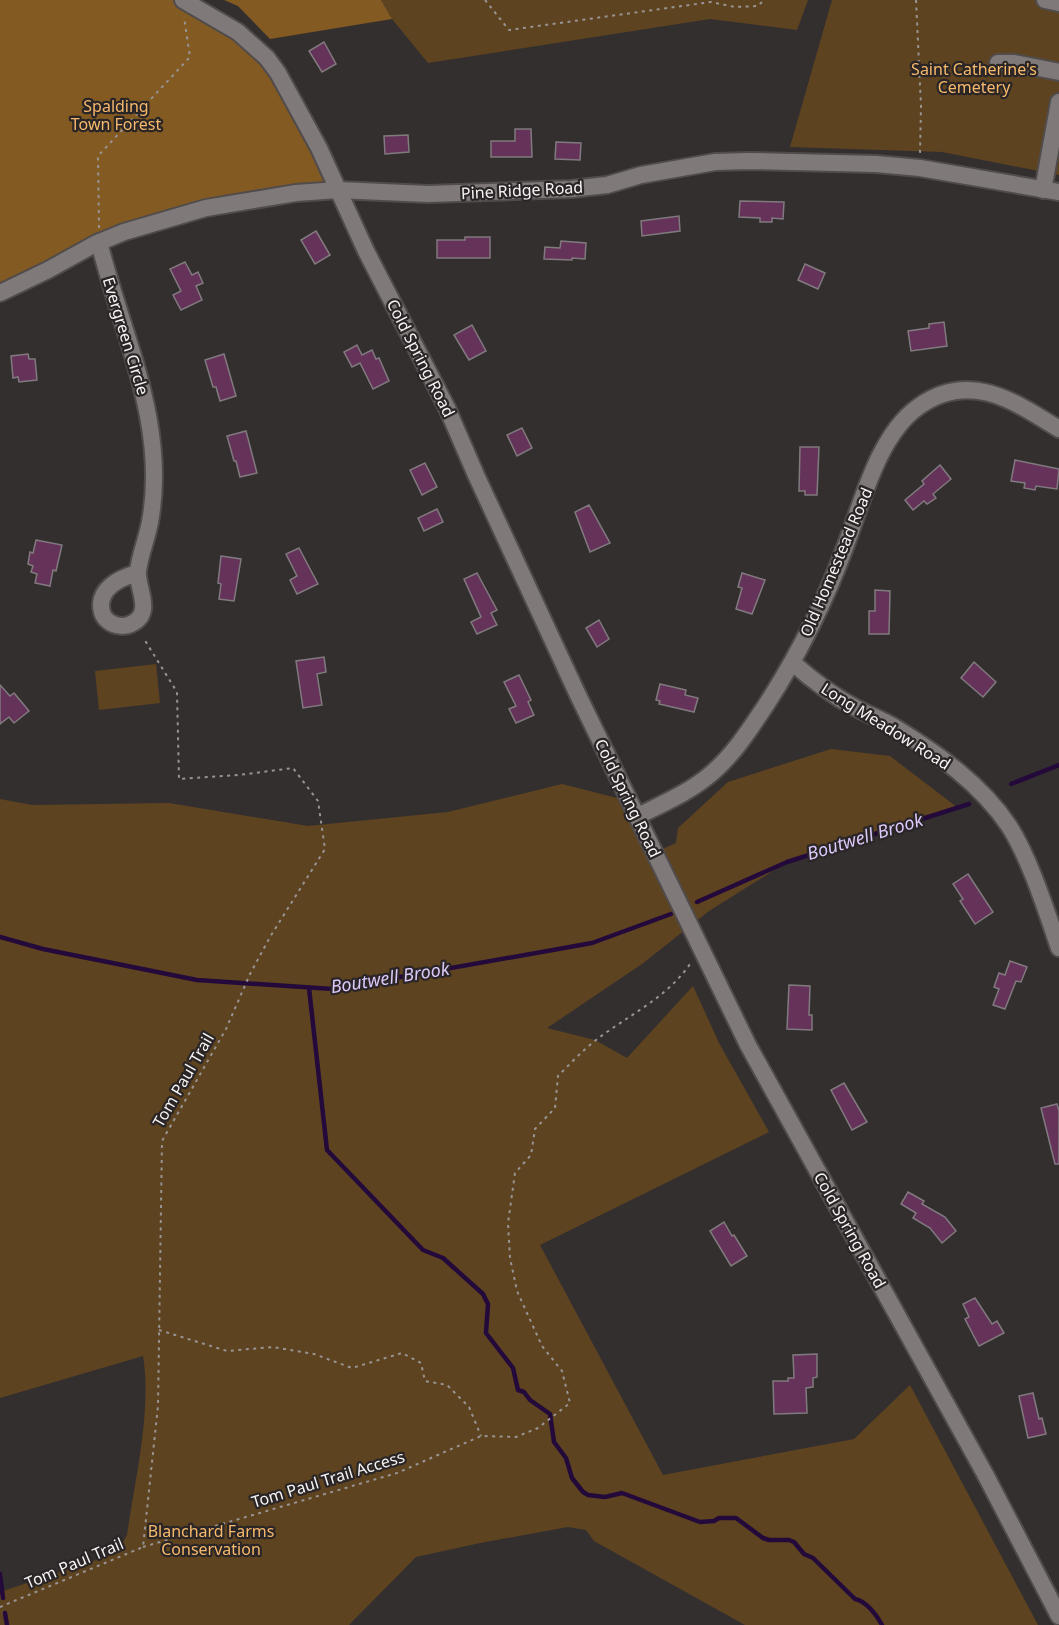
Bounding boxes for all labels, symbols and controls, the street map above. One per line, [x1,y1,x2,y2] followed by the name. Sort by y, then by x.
[911,58,1037,98] park label: Saint Catherine's Cemetery
[71,95,161,135] park label: Spalding Town Forest
[460,176,584,204] street label: Pine Ridge Road
[98,274,154,398] street label: Evergreen Circle
[382,295,460,421] street label: Cold Spring Road
[795,484,877,640] street label: Old Homestead Road
[817,677,955,775] street label: Long Meadow Road
[590,735,666,861] street label: Cold Spring Road
[804,807,927,865] water label: Boutwell Brook
[329,956,452,998] water label: Boutwell Brook
[147,1029,219,1131] street label: Tom Paul Trail
[809,1168,891,1292] street label: Cold Spring Road
[249,1445,407,1513] street label: Tom Paul Trail Access
[148,1520,274,1560] park label: Blanchard Farms Conservation
[21,1532,127,1594] street label: Tom Paul Trail

